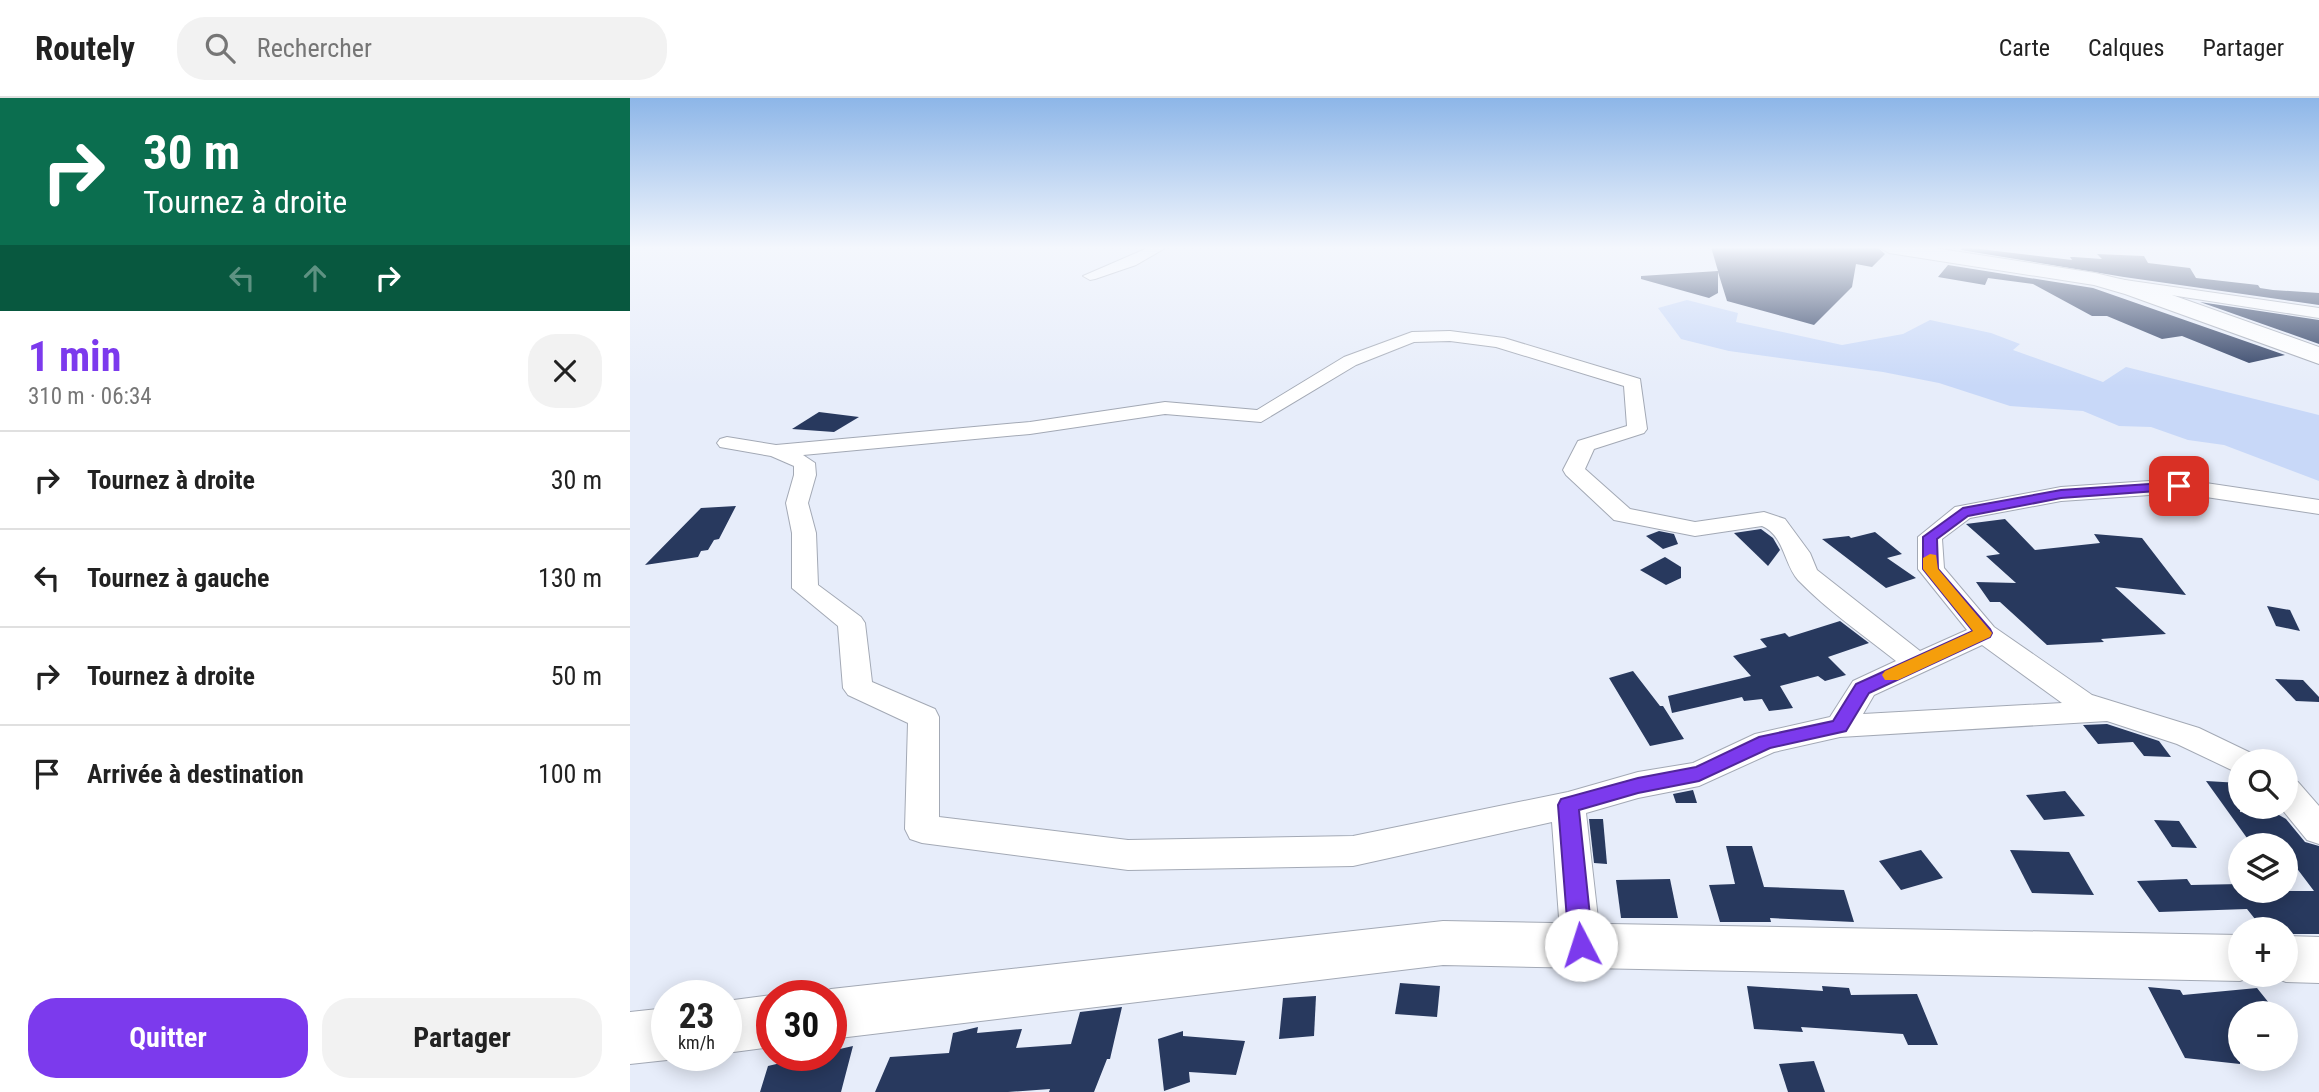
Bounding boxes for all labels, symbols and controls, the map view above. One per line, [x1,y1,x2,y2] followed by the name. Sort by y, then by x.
[177,17,667,80] search box
[35,29,135,68] text: Routely
[201,29,239,67] icon: search
[257,33,372,63] text: Rechercher
[1999,34,2050,62] text: Carte
[2088,34,2164,62] text: Calques
[2202,34,2284,62] text: Partager
[143,124,240,181] text: 30 m
[28,126,119,217] icon: right
[143,183,347,221] text: Tournez à droite
[223,259,261,297] icon: left
[296,259,334,297] icon: ahead
[369,259,407,297] icon: right
[28,332,121,381] text: 1 min
[528,334,602,408] button: close
[28,383,152,410] text: 310 m · 06:34
[2149,456,2209,516] pin
[28,461,66,499] icon: right
[87,465,255,495] text: Tournez à droite
[551,465,602,495] text: 30 m
[2160,467,2198,505] icon: arrive
[28,559,66,597] icon: left
[87,563,269,593] text: Tournez à gauche
[538,563,602,593] text: 130 m
[28,657,66,695] icon: right
[87,661,255,691] text: Tournez à droite
[551,661,602,691] text: 50 m
[2228,749,2298,1071] map controls
[2228,749,2298,819] button: search
[28,755,66,793] icon: arrive
[87,759,304,789] text: Arrivée à destination
[538,759,602,789] text: 100 m
[2228,833,2298,903] button: layers
[1544,908,1618,982] position arrow
[2228,917,2298,987] button: +
[756,980,847,1071] speed limit sign: 30
[679,996,714,1037] text: 23
[28,998,308,1078] button: Quitter
[322,998,602,1078] button: Partager
[2228,1001,2298,1071] button: −
[678,1032,715,1053] text: km/h

